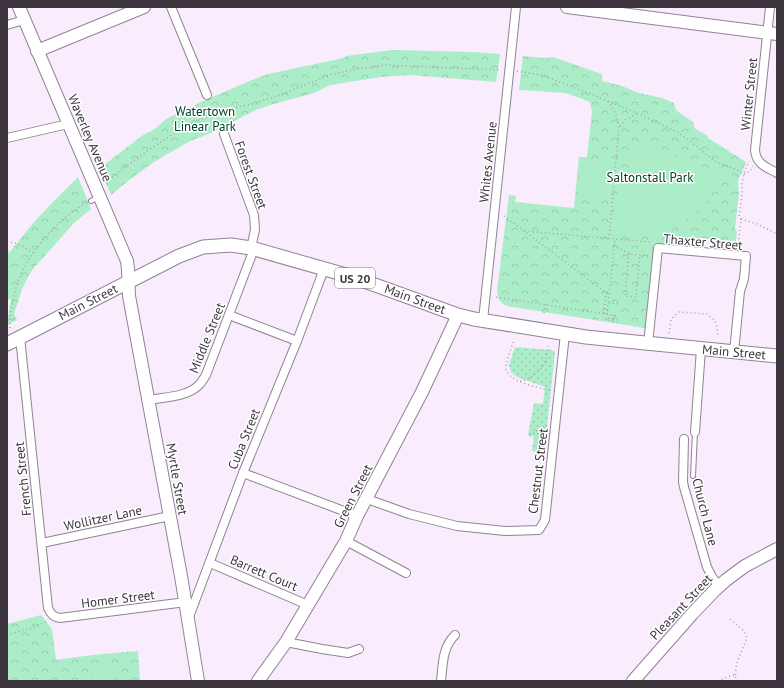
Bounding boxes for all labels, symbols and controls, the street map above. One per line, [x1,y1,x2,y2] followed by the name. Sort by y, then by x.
[737,56,761,131] street label: Winter Street
[64,92,116,184] street label: Waverley Avenue
[174,103,237,135] park label: Watertown Linear Park
[475,121,501,203] street label: Whites Avenue
[231,139,271,212] street label: Forest Street
[607,169,694,186] park label: Saltonstall Park
[663,230,744,254] street label: Thaxter Street
[335,268,375,288] road number: US 20
[56,280,121,324] street label: Main Street
[382,280,449,318] street label: Main Street
[185,300,229,376] street label: Middle Street
[701,341,767,363] street label: Main Street
[224,405,264,472] street label: Cuba Street
[524,427,552,515] street label: Chestnut Street
[11,440,35,517] street label: French Street
[162,442,192,517] street label: Myrtle Street
[330,461,377,531] street label: Green Street
[688,476,722,548] street label: Church Lane
[62,501,144,535] street label: Wollitzer Lane
[228,551,301,595] street label: Barrett Court
[646,570,716,644] street label: Pleasant Street
[80,586,156,612] street label: Homer Street

